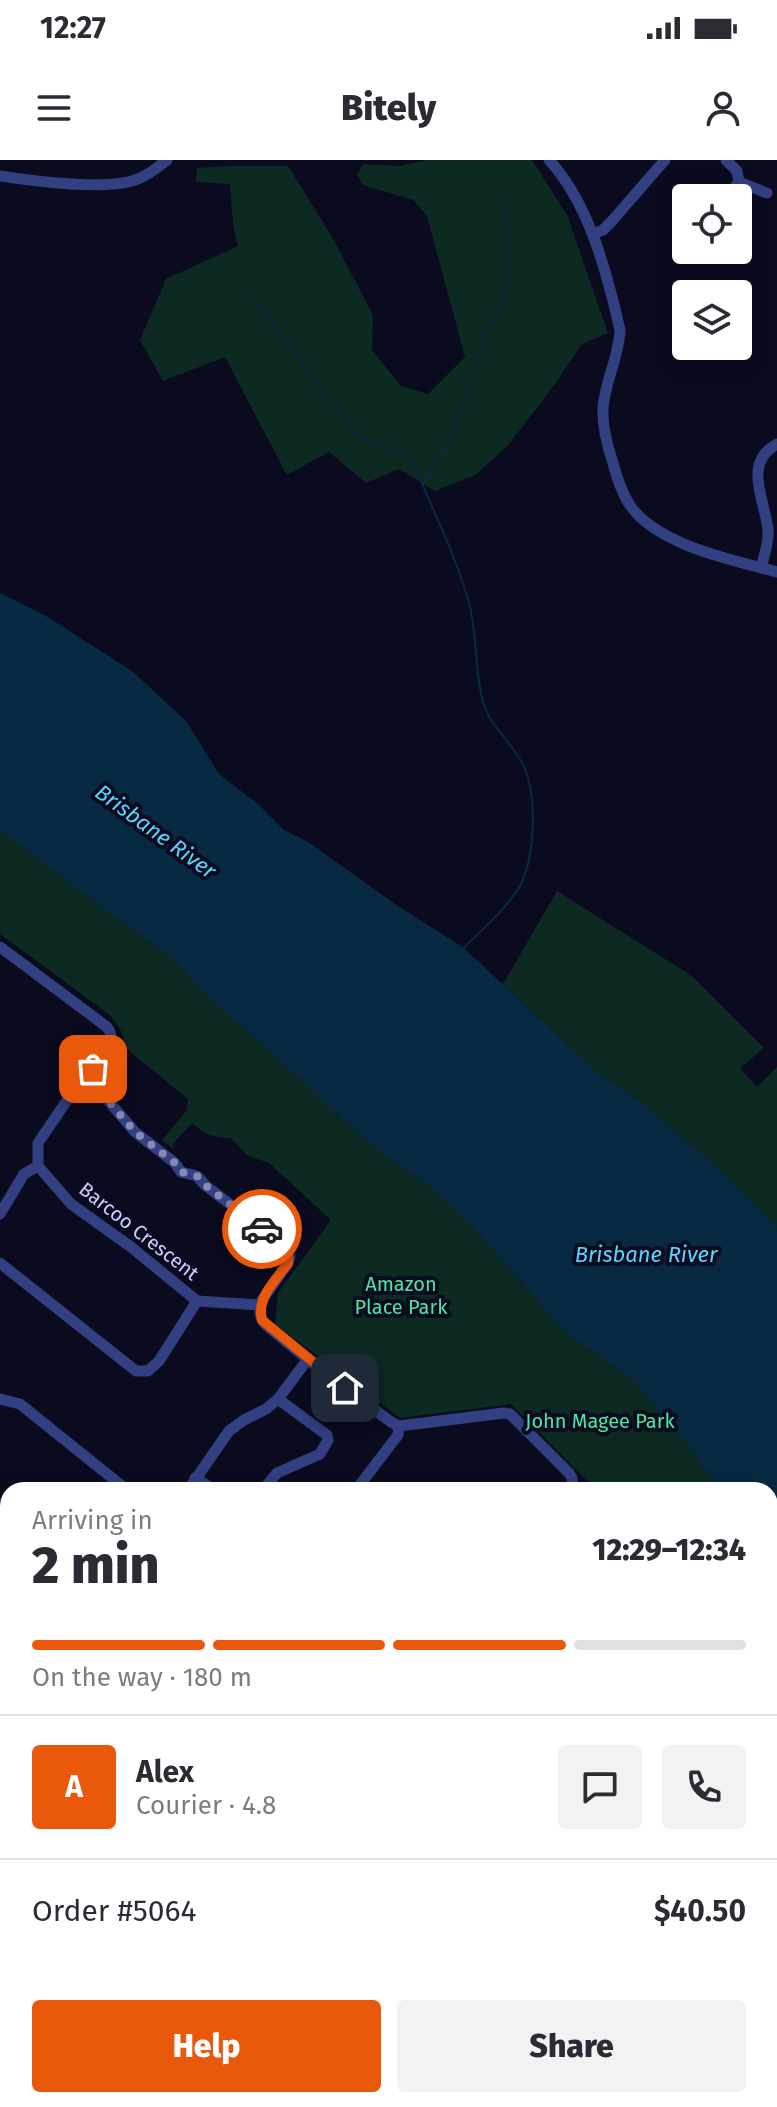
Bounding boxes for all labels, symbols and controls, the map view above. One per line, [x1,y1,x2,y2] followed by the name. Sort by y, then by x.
[40,10,106,46] text: 12:27
[32,86,76,130] icon: menu
[341,86,436,130] text: Bitely
[701,86,745,130] icon: person
[672,184,752,360] map controls
[672,184,752,264] button: locate
[672,280,752,360] button: layers
[90,779,222,885] water label: Brisbane River
[59,1035,127,1103] pin
[71,1047,115,1091] icon: bag
[74,1177,204,1286] street label: Barcoo Crescent
[222,1189,302,1269] courier
[240,1207,284,1251] icon: car
[575,1241,718,1268] water label: Brisbane River
[355,1272,448,1319] park label: Amazon Place Park
[311,1354,379,1422] pin
[323,1366,367,1410] icon: home
[525,1409,675,1433] park label: John Magee Park
[32,1505,153,1536] text: Arriving in
[592,1532,746,1568] text: 12:29–12:34
[32,1534,159,1597] text: 2 min
[32,1662,252,1693] text: On the way · 180 m
[558,1745,642,1829] button: chat
[662,1745,746,1829] button: phone
[136,1754,194,1790] text: Alex
[65,1769,83,1805] text: A
[136,1790,276,1821] text: Courier · 4.8
[32,1893,197,1929] text: Order #5064
[654,1893,746,1929] text: $40.50
[32,2000,381,2092] button: Help
[397,2000,746,2092] button: Share

